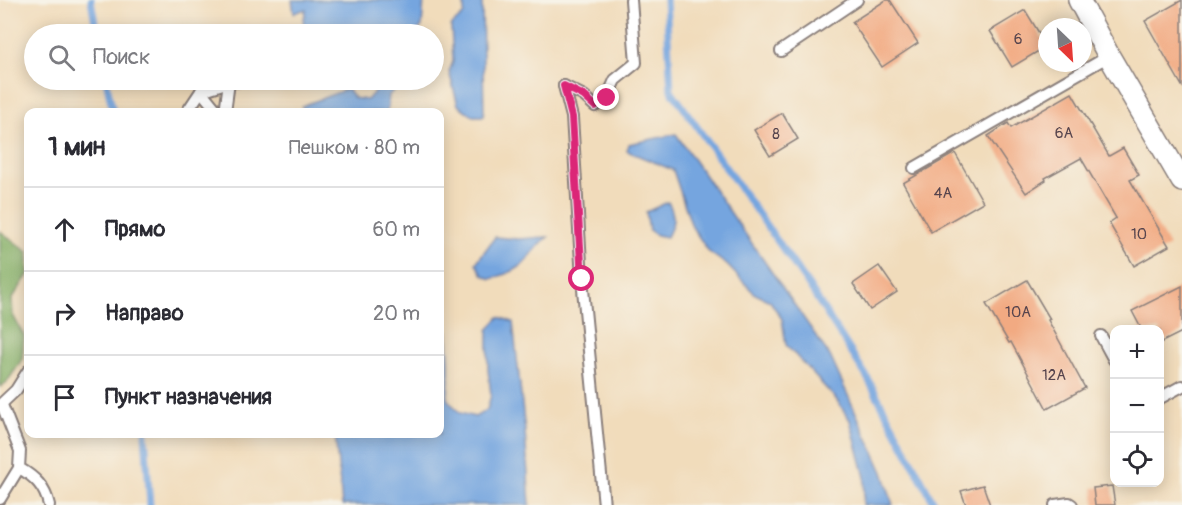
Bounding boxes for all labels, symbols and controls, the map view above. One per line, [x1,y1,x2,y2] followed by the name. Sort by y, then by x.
[1038,18,1092,72] north arrow
[24,24,444,90] search box
[1014,30,1022,49] house number: 6
[45,41,78,74] icon: search
[93,43,150,71] text: Поиск
[593,84,619,110] route end
[1055,124,1073,143] house number: 6А
[772,125,780,144] house number: 8
[48,131,106,163] text: 1 мин
[289,135,420,160] text: Пешком · 80 m
[934,184,952,203] house number: 4А
[48,213,81,246] icon: ahead
[105,215,165,243] text: Прямо
[373,217,420,242] text: 60 m
[1131,225,1147,244] house number: 10
[568,265,594,291] route start
[48,297,81,330] icon: right
[105,299,184,327] text: Направо
[373,301,420,326] text: 20 m
[1005,303,1031,322] house number: 10А
[1110,325,1164,487] map controls
[1110,325,1164,379] button: +
[1042,366,1066,385] house number: 12А
[1110,379,1164,433] button: −
[48,381,81,414] icon: arrive
[105,383,272,411] text: Пункт назначения
[1110,433,1164,487] button: locate

